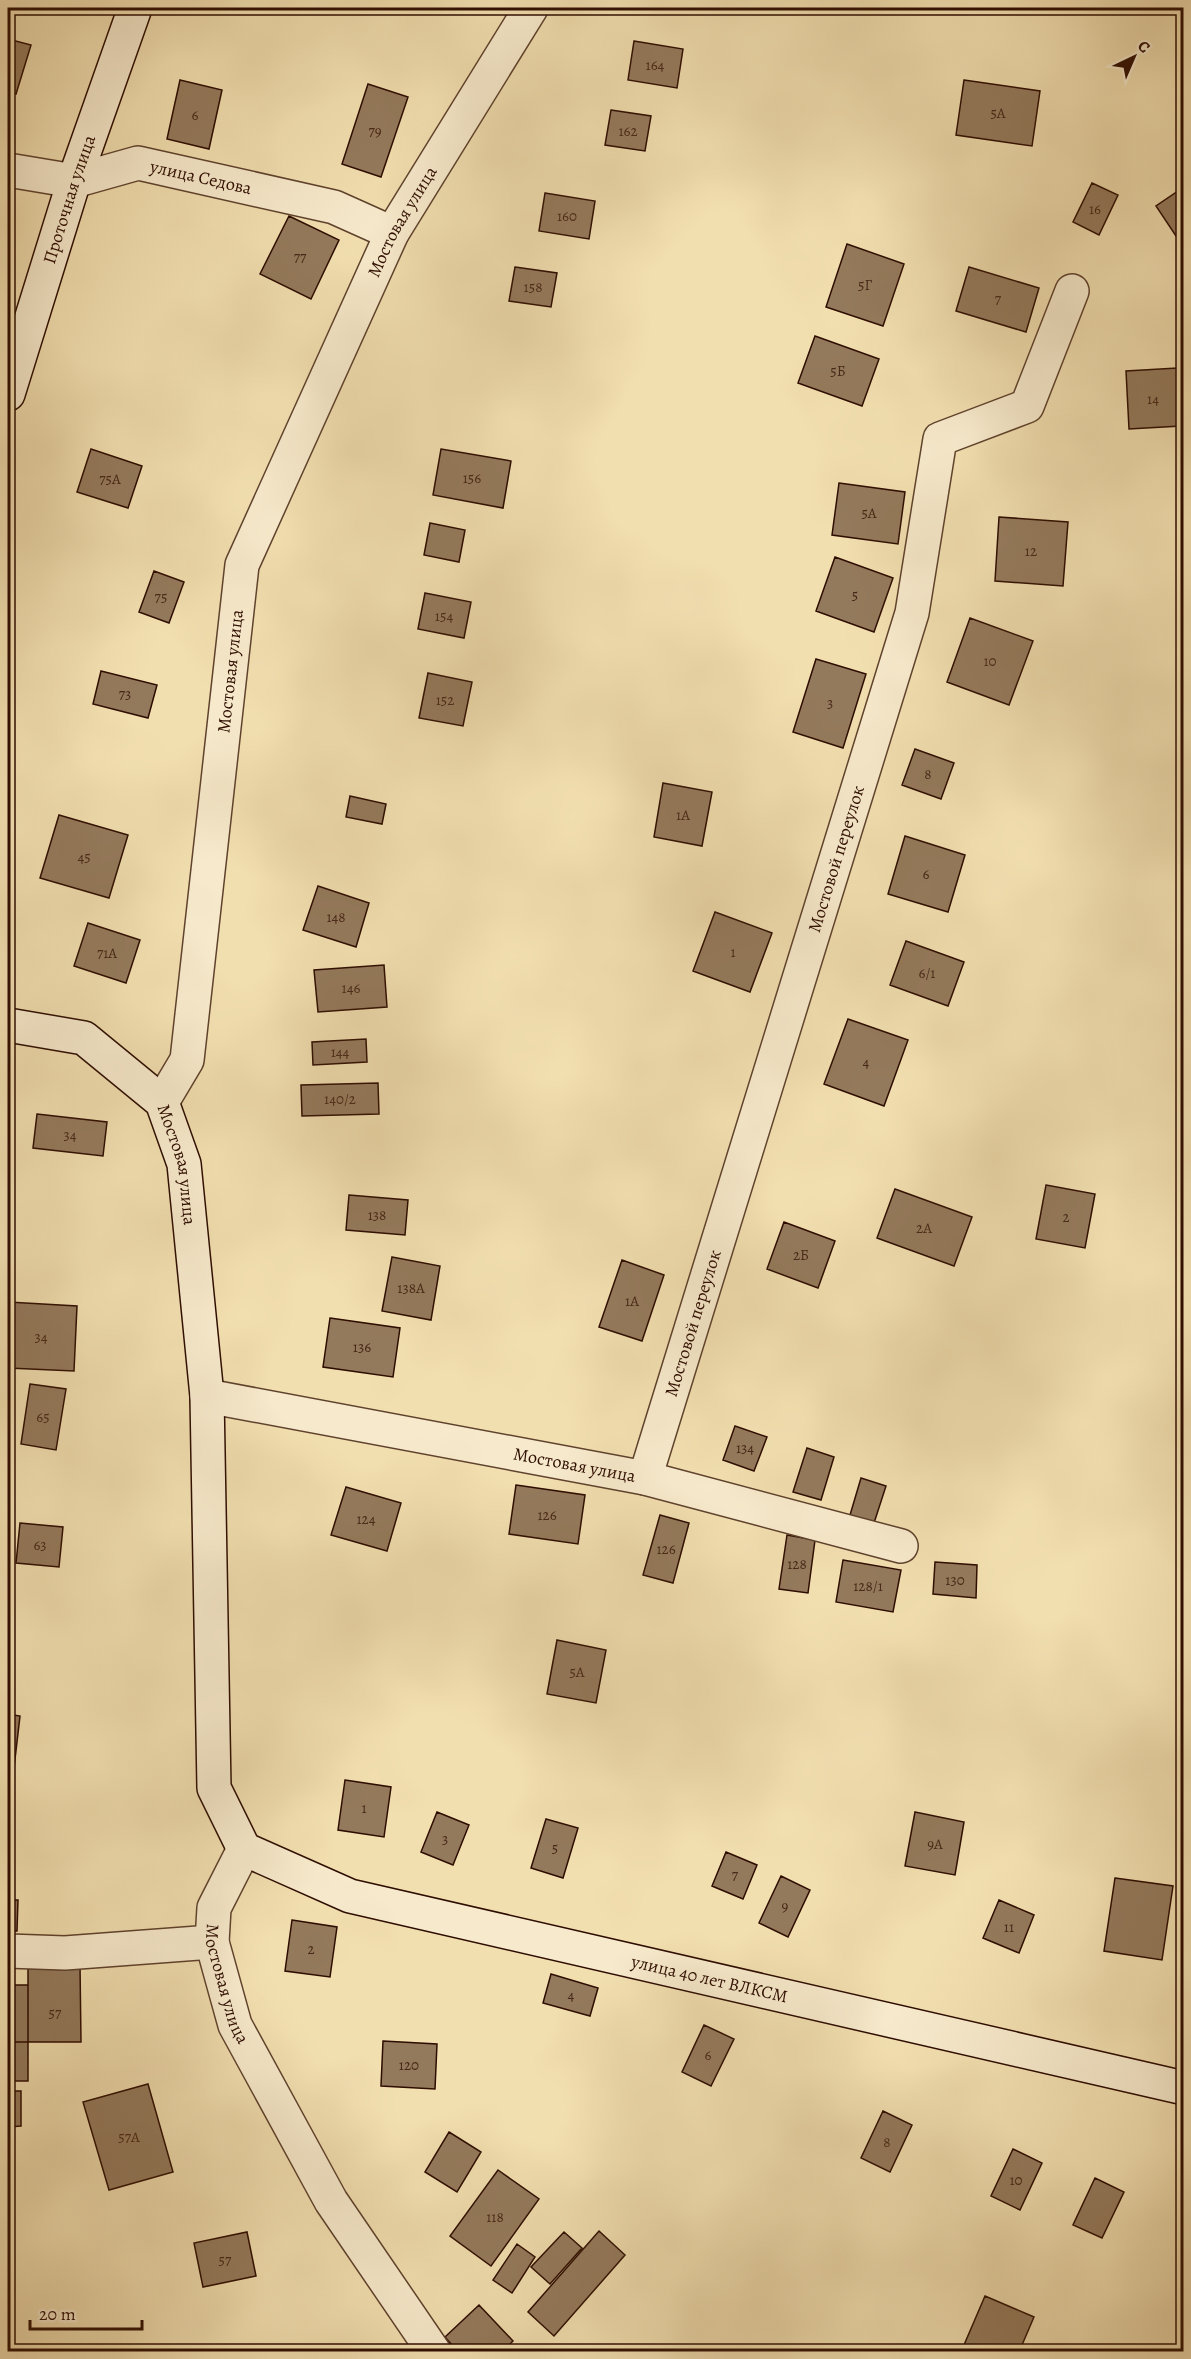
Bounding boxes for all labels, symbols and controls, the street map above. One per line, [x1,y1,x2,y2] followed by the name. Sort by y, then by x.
[1104,27,1164,87] north arrow
[1133,36,1155,58] text: С
[646,55,665,75] house number: 164
[990,103,1006,123] house number: 5А
[192,105,199,125] house number: 6
[368,121,382,141] house number: 79
[618,121,638,141] house number: 162
[37,131,102,267] street label: Проточная улица
[147,154,255,200] street label: улица Седова
[362,161,443,281] street label: Мостовая улица
[1089,199,1101,219] house number: 16
[557,206,577,226] house number: 160
[294,247,307,267] house number: 77
[858,275,873,295] house number: 5Г
[524,277,542,297] house number: 158
[995,289,1002,309] house number: 7
[830,361,846,381] house number: 5Б
[1147,389,1159,409] house number: 14
[463,468,481,488] house number: 156
[99,469,121,489] house number: 75А
[861,503,877,523] house number: 5А
[1025,541,1037,561] house number: 12
[852,585,858,605] house number: 5
[155,587,167,607] house number: 75
[435,606,453,626] house number: 154
[211,608,249,734] street label: Мостовая улица
[983,651,997,671] house number: 10
[119,684,131,704] house number: 73
[436,690,454,710] house number: 152
[827,693,833,713] house number: 3
[924,764,932,784] house number: 8
[802,782,870,935] street label: Мостовой переулок
[676,805,690,825] house number: 1А
[77,847,91,867] house number: 45
[923,864,930,884] house number: 6
[326,907,346,927] house number: 148
[730,942,736,962] house number: 1
[97,943,117,963] house number: 71А
[919,963,936,983] house number: 6/1
[342,978,360,998] house number: 146
[331,1042,350,1062] house number: 144
[863,1052,870,1072] house number: 4
[324,1089,356,1109] house number: 140/2
[152,1101,202,1227] street label: Мостовая улица
[63,1125,77,1145] house number: 34
[368,1205,386,1225] house number: 138
[1062,1207,1070,1227] house number: 2
[916,1218,932,1238] house number: 2А
[793,1245,809,1265] house number: 2Б
[659,1247,727,1400] street label: Мостовой переулок
[397,1278,425,1298] house number: 138А
[625,1291,639,1311] house number: 1А
[34,1327,48,1347] house number: 34
[353,1337,371,1357] house number: 136
[36,1407,50,1427] house number: 65
[736,1438,754,1458] house number: 134
[511,1442,638,1488] street label: Мостовая улица
[537,1505,557,1525] house number: 126
[356,1509,376,1529] house number: 124
[33,1535,47,1555] house number: 63
[656,1539,676,1559] house number: 126
[787,1554,807,1574] house number: 128
[945,1570,965,1590] house number: 130
[853,1576,883,1596] house number: 128/1
[569,1662,585,1682] house number: 5А
[361,1798,367,1818] house number: 1
[442,1829,448,1849] house number: 3
[927,1834,943,1854] house number: 9А
[552,1838,558,1858] house number: 5
[732,1865,739,1885] house number: 7
[782,1896,789,1916] house number: 9
[1004,1917,1014,1937] house number: 11
[200,1923,255,2049] street label: Мостовая улица
[307,1939,315,1959] house number: 2
[628,1949,790,2008] street label: улица 40 лет ВЛКСМ
[568,1985,575,2005] house number: 4
[49,2003,62,2023] house number: 57
[705,2045,712,2065] house number: 6
[399,2055,419,2075] house number: 120
[118,2127,140,2147] house number: 57А
[883,2132,891,2152] house number: 8
[1009,2170,1023,2190] house number: 10
[486,2207,504,2227] house number: 118
[219,2250,232,2270] house number: 57
[30,2293,142,2331] scale bar
[39,2302,76,2326] text: 20 m

